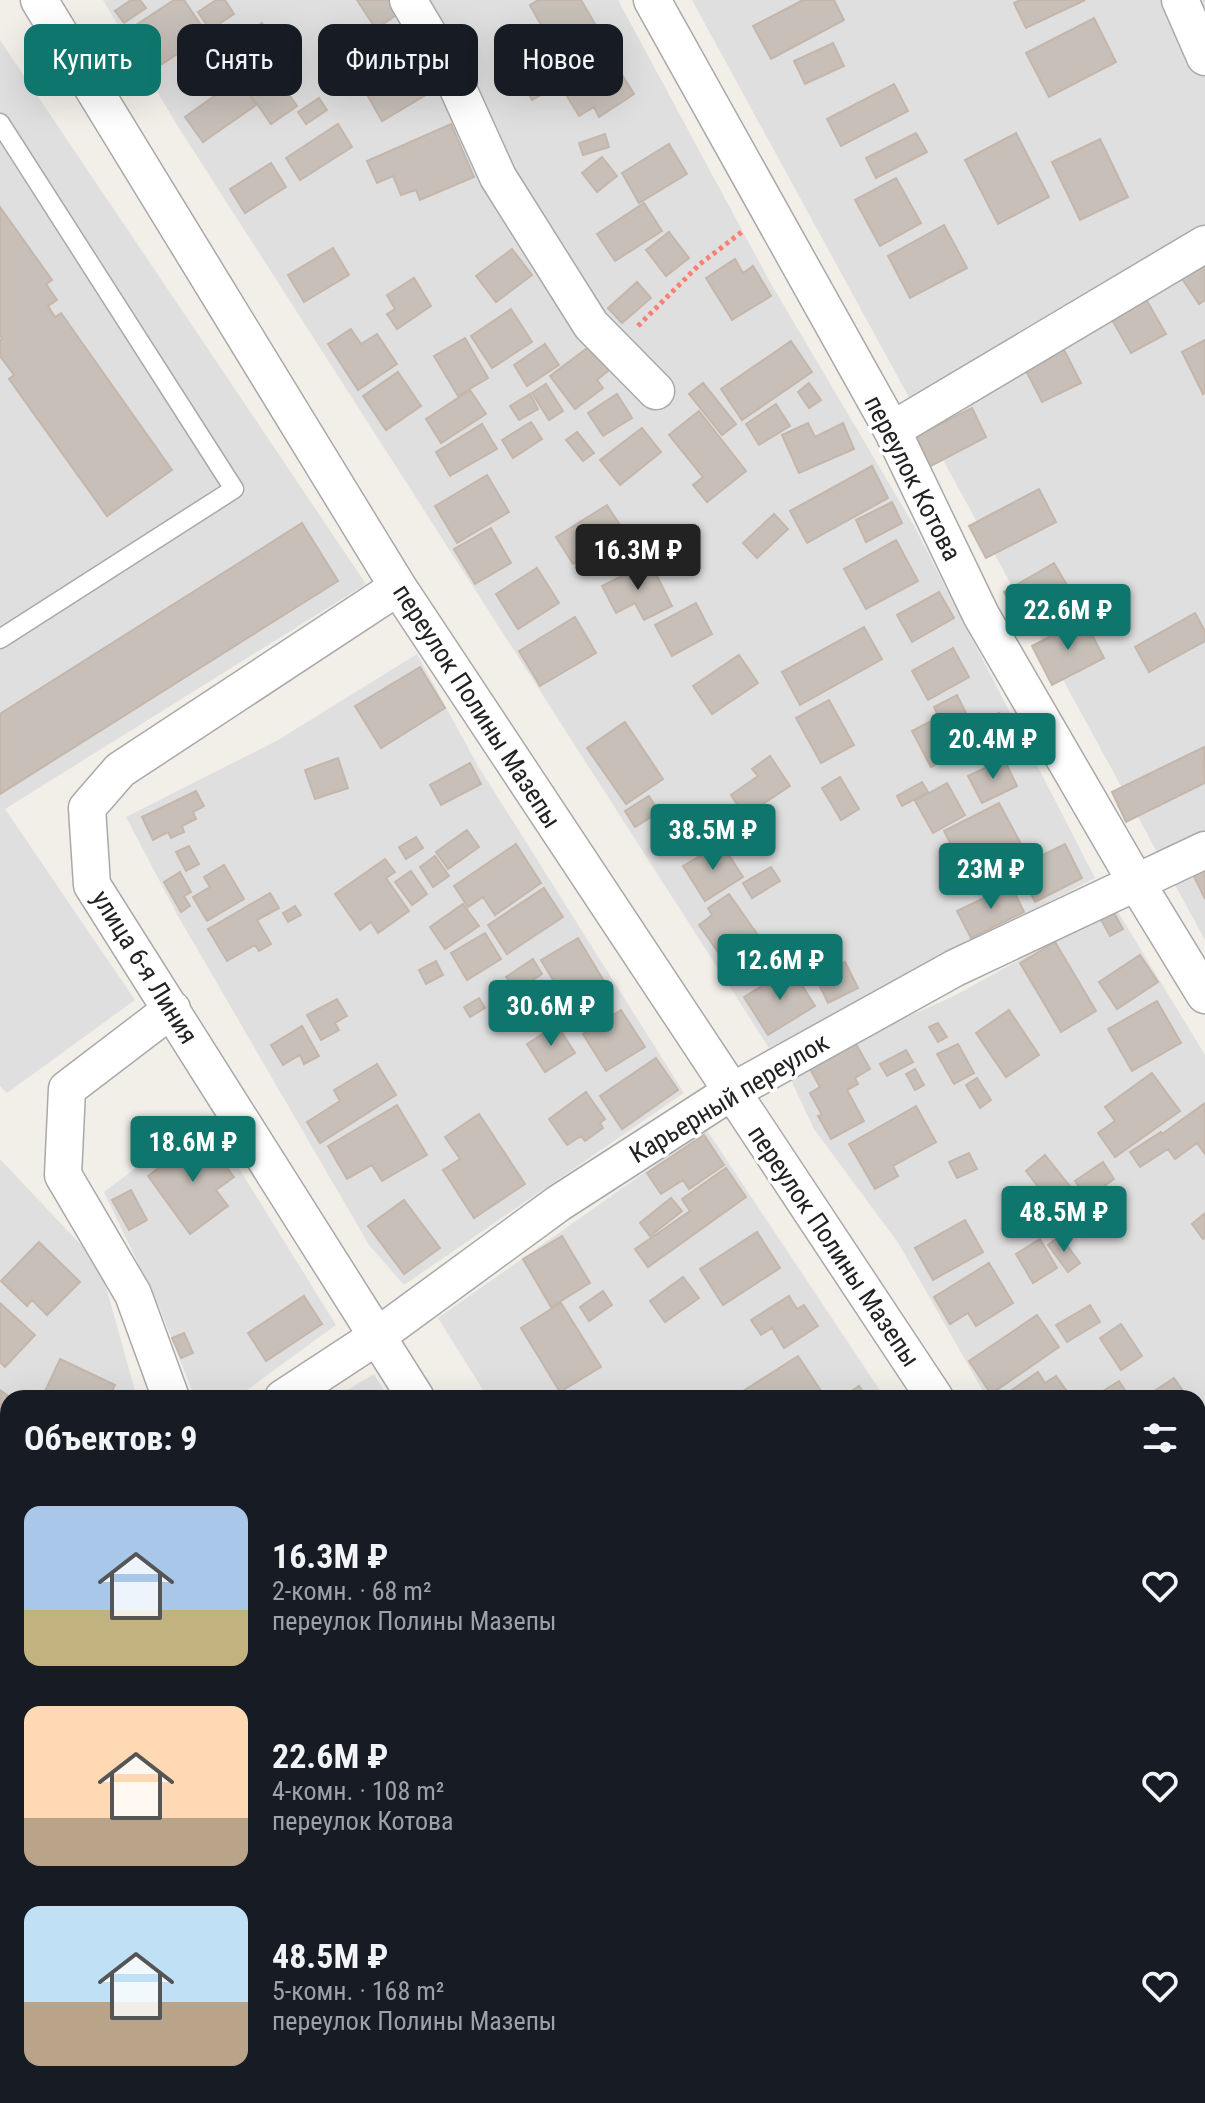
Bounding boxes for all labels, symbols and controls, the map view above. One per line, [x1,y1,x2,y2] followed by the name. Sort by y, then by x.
[24,24,161,96] chip: Купить
[177,24,302,96] chip: Снять
[318,24,478,96] chip: Фильтры
[494,24,623,96] chip: Новое
[858,390,968,566] street label: переулок Котова
[564,524,712,592] pin: 16.3M ₽
[594,535,682,565] text: 16.3M ₽
[387,579,567,833] street label: переулок Полины Мазепы
[994,584,1142,652] pin: 22.6M ₽
[1024,595,1112,625] text: 22.6M ₽
[919,713,1067,781] pin: 20.4M ₽
[949,724,1037,754] text: 20.4M ₽
[639,804,787,872] pin: 38.5M ₽
[669,815,757,845] text: 38.5M ₽
[935,843,1047,911] pin: 23M ₽
[957,854,1025,884] text: 23M ₽
[86,885,204,1049] street label: улица 6-я Линия
[706,934,854,1002] pin: 12.6M ₽
[736,945,824,975] text: 12.6M ₽
[477,980,625,1048] pin: 30.6M ₽
[507,991,595,1021] text: 30.6M ₽
[624,1026,834,1169] street label: Карьерный переулок
[119,1116,267,1184] pin: 18.6M ₽
[742,1120,926,1372] street label: переулок Полины Мазепы
[149,1127,237,1157] text: 18.6M ₽
[990,1186,1138,1254] pin: 48.5M ₽
[1020,1197,1108,1227] text: 48.5M ₽
[1138,1416,1182,1460] icon: filters
[24,1418,198,1458] text: Объектов: 9
[272,1536,388,1576] text: 16.3M ₽
[88,1538,184,1634] icon: home
[1138,1564,1182,1608] icon: heart
[272,1576,432,1606] text: 2-комн. · 68 m²
[272,1606,557,1636] text: переулок Полины Мазепы
[272,1736,388,1776] text: 22.6M ₽
[88,1738,184,1834] icon: home
[1138,1764,1182,1808] icon: heart
[272,1776,444,1806] text: 4-комн. · 108 m²
[272,1806,453,1836] text: переулок Котова
[272,1936,388,1976] text: 48.5M ₽
[88,1938,184,2034] icon: home
[1138,1964,1182,2008] icon: heart
[272,1976,444,2006] text: 5-комн. · 168 m²
[272,2006,557,2036] text: переулок Полины Мазепы

